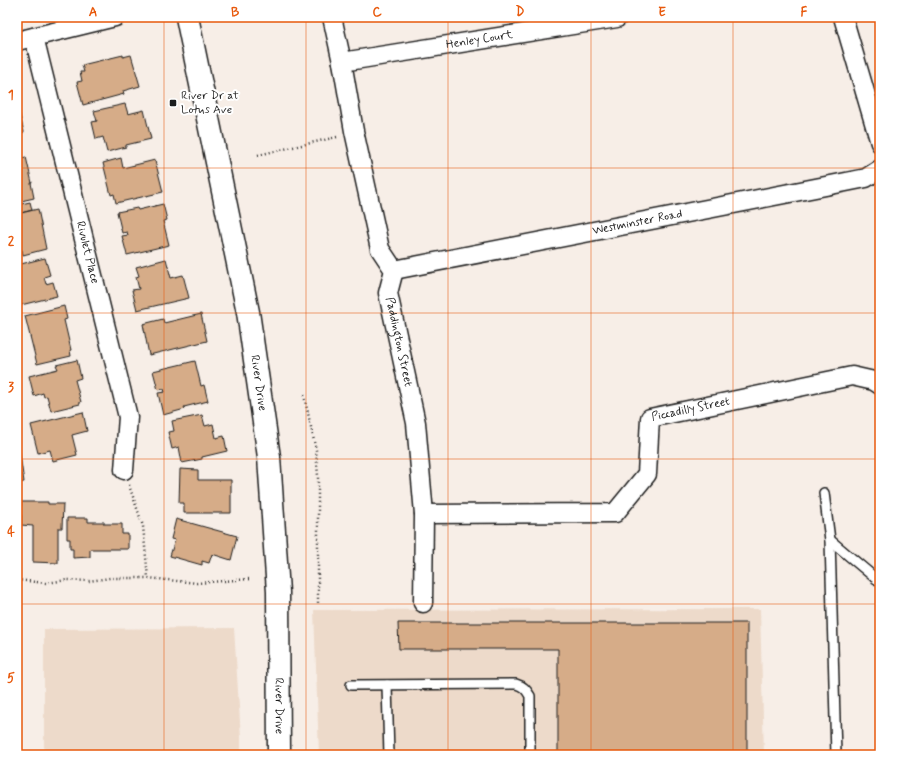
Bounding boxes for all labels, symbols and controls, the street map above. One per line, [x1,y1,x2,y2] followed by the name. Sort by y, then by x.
[89,4,97,21] text: A
[231,4,240,21] text: B
[372,4,382,21] text: C
[516,4,525,21] text: D
[658,4,666,21] text: E
[801,4,808,21] text: F
[445,27,514,53] street label: Henley Court
[8,87,14,104] text: 1
[181,88,239,118] place label: River Dr at Lotus Ave
[168,98,178,108] marker: River Dr at Lotus Ave
[591,206,684,239] street label: Westminster Road
[72,220,103,285] street label: Rivulet Place
[8,233,15,250] text: 2
[381,296,416,389] street label: Paddington Street
[246,354,270,412] street label: River Drive
[8,379,14,396] text: 3
[650,394,732,426] street label: Piccadilly Street
[7,524,15,541] text: 4
[7,670,15,687] text: 5
[271,678,287,734] street label: River Drive

